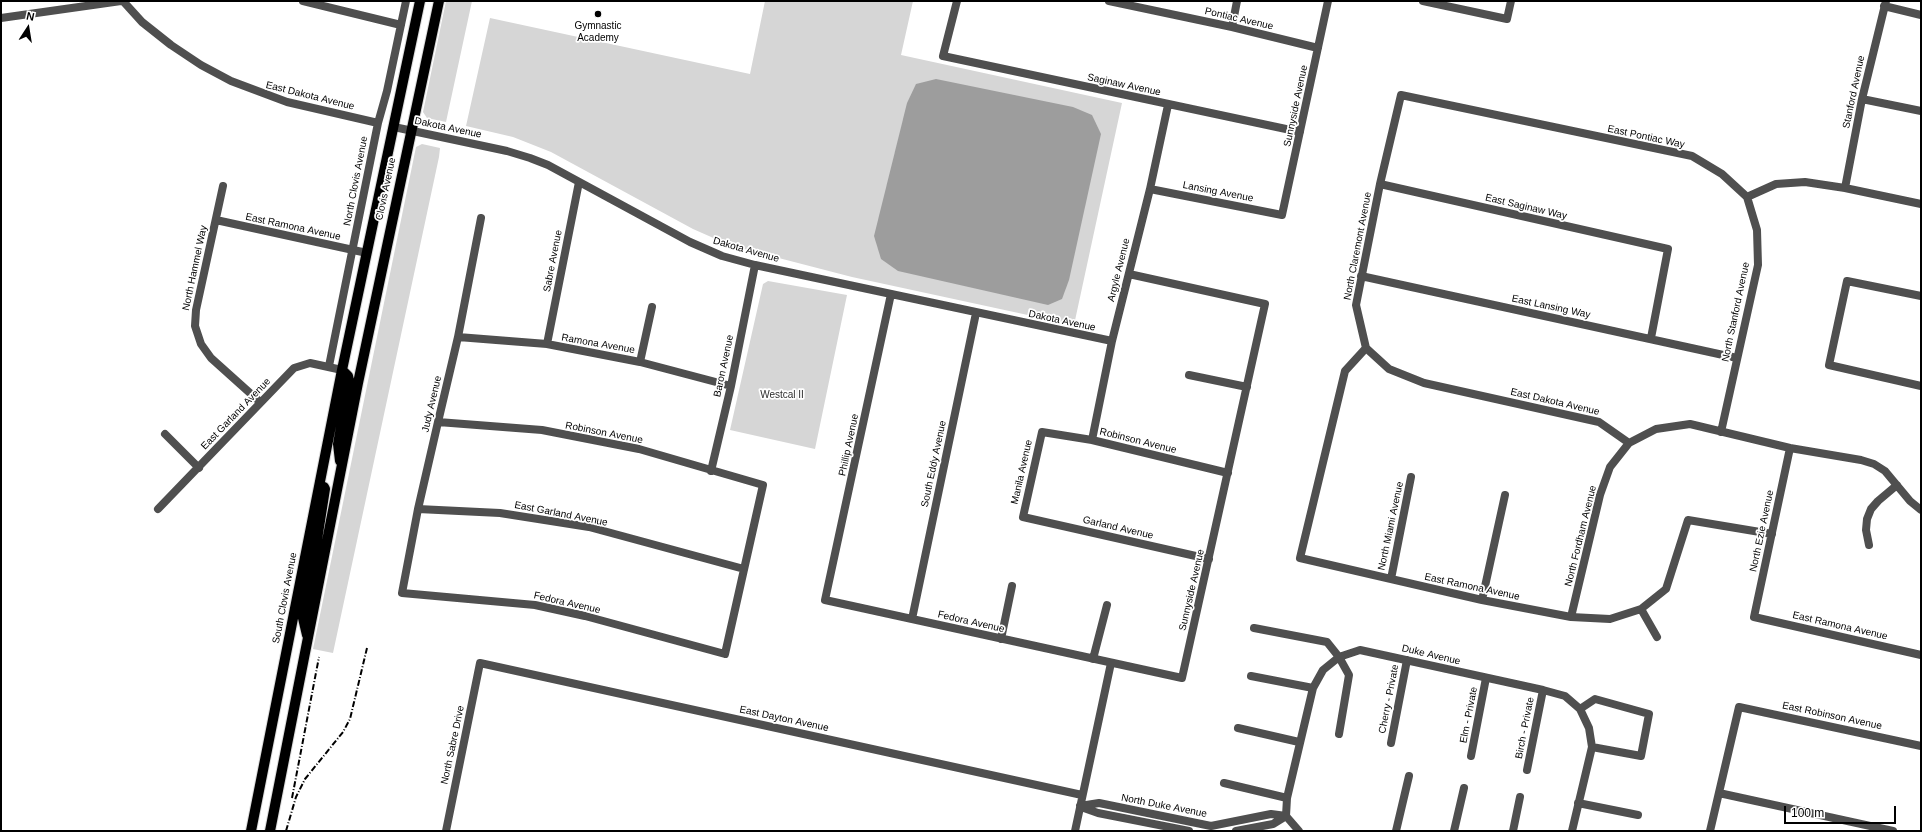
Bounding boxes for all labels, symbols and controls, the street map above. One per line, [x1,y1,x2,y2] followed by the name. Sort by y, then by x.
[1204,5,1274,33] street label: Pontiac Avenue
[8,8,48,48] north arrow
[593,9,603,19] marker: Gymnastic Academy
[25,10,36,23] text: N
[574,20,622,44] place label: Gymnastic Academy
[1840,54,1868,130] street label: Stanford Avenue
[1281,64,1311,148] street label: Sunnyside Avenue
[1086,71,1162,99] street label: Saginaw Avenue
[264,79,356,113] street label: East Dakota Avenue
[413,115,483,141] street label: Dakota Avenue
[1606,123,1686,151] street label: East Pontiac Way
[341,135,371,227] street label: North Clovis Avenue
[374,157,398,221] street label: Clovis Avenue
[1182,179,1254,205] street label: Lansing Avenue
[1342,191,1374,301] street label: North Claremont Avenue
[1484,192,1568,222] street label: East Saginaw Way
[244,211,342,243] street label: East Ramona Avenue
[180,224,210,312] street label: North Hammel Way
[541,229,565,293] street label: Sabre Avenue
[712,235,780,265] street label: Dakota Avenue
[1105,237,1133,303] street label: Argyle Avenue
[1720,261,1752,363] street label: North Stanford Avenue
[1511,293,1591,321] street label: East Lansing Way
[1027,308,1097,334] street label: Dakota Avenue
[560,332,636,356] street label: Ramona Avenue
[712,334,736,398] street label: Baron Avenue
[420,375,444,433] street label: Judy Avenue
[199,376,273,452] street label: East Garland Avenue
[1509,386,1601,418] street label: East Dakota Avenue
[760,389,804,401] park label: Westcal II
[837,413,861,477] street label: Phillip Avenue
[564,420,644,446] street label: Robinson Avenue
[919,420,949,508] street label: South Eddy Avenue
[1098,426,1178,456] street label: Robinson Avenue
[1009,439,1035,505] street label: Manila Avenue
[1376,481,1406,571] street label: North Miami Avenue
[1563,484,1599,588] street label: North Fordham Avenue
[1747,489,1777,573] street label: North Ezie Avenue
[513,499,609,529] street label: East Garland Avenue
[1082,514,1154,542] street label: Garland Avenue
[1177,548,1207,632] street label: Sunnyside Avenue
[270,551,300,645] street label: South Clovis Avenue
[1423,571,1521,603] street label: East Ramona Avenue
[532,589,602,617] street label: Fedora Avenue
[936,608,1006,636] street label: Fedora Avenue
[1791,609,1889,643] street label: East Ramona Avenue
[1400,642,1462,668] street label: Duke Avenue
[1376,663,1402,735] street label: Cherry - Private
[1458,686,1480,744] street label: Elm - Private
[1513,696,1537,760] street label: Birch - Private
[1781,700,1883,732] street label: East Robinson Avenue
[738,704,830,734] street label: East Dayton Avenue
[439,705,467,785] street label: North Sabre Drive
[1120,792,1208,820] street label: North Duke Avenue
[1786,798,1898,824] scale bar
[1791,806,1824,820] text: 100 m

